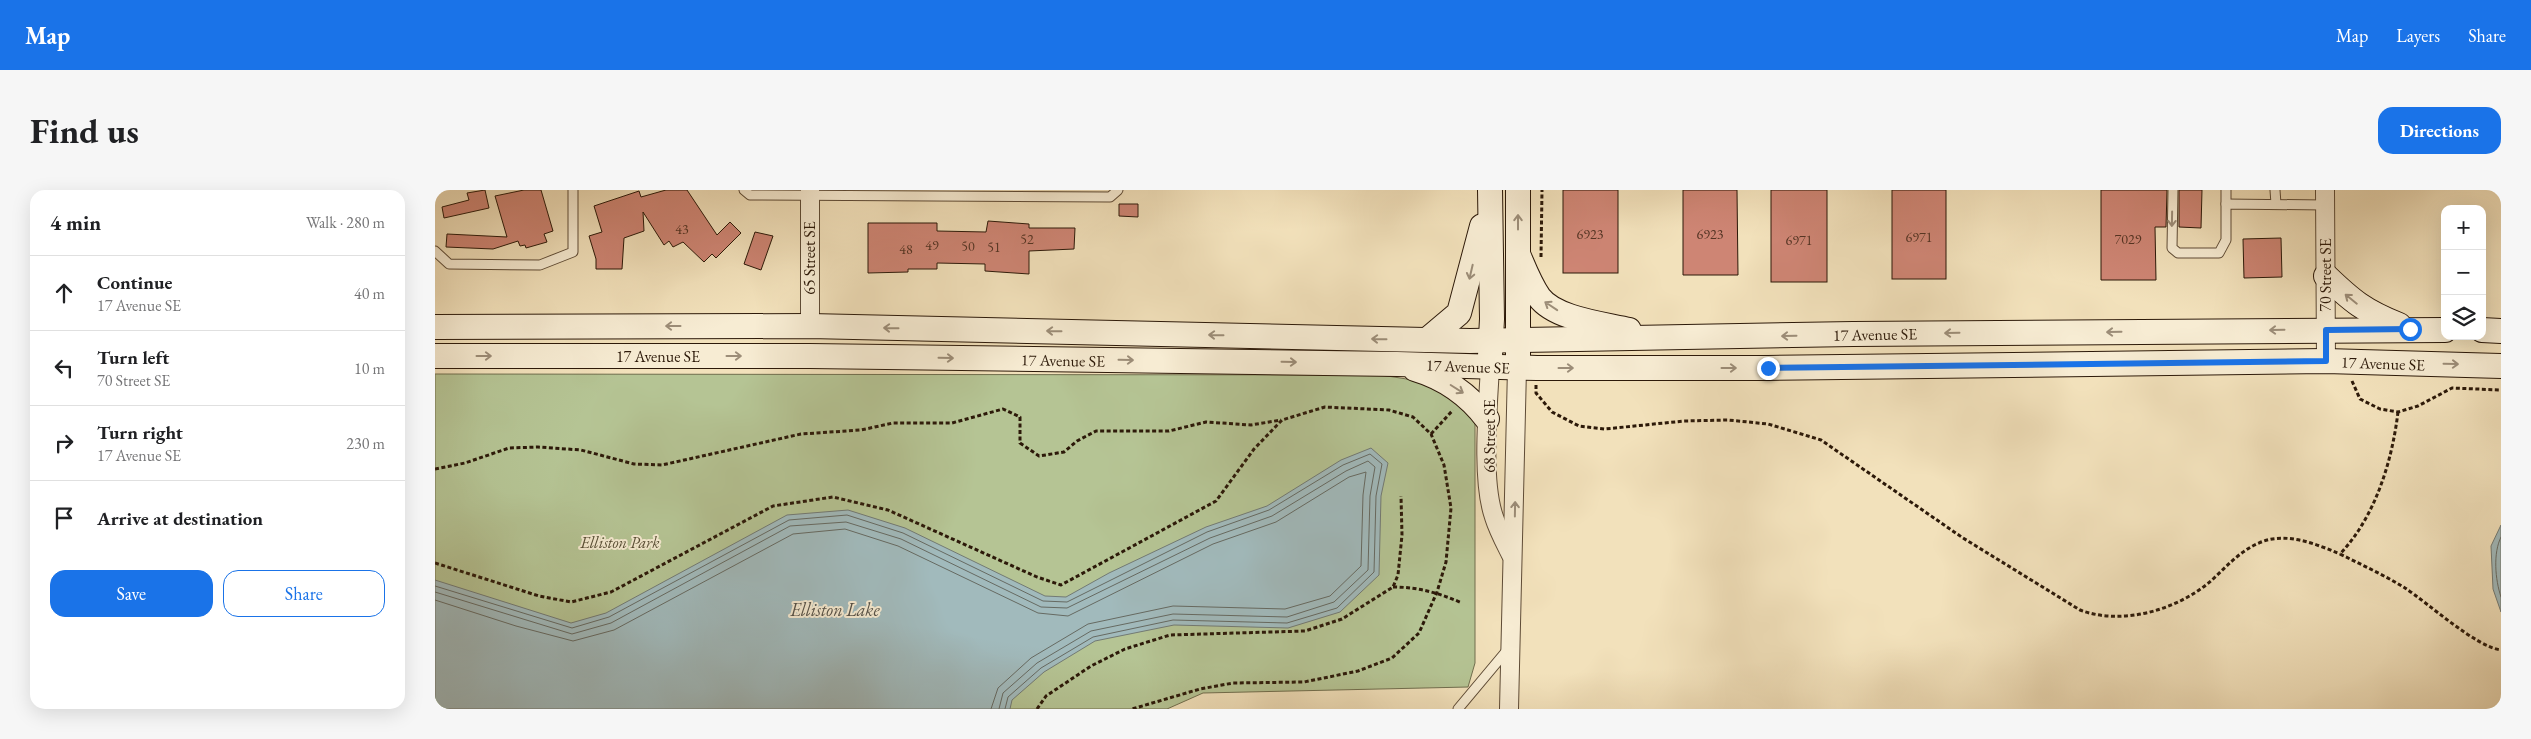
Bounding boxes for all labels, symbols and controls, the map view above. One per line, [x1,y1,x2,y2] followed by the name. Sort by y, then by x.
[25,20,70,51] text: Map
[2336,24,2368,47] text: Map
[2396,24,2440,47] text: Layers
[2468,24,2506,47] text: Share
[2378,107,2501,154] button: Directions
[30,108,139,153] text: Find us
[2441,205,2486,340] map controls
[2441,205,2486,250] button: +
[50,209,101,236] text: 4 min
[2168,211,2177,227] one-way arrow
[306,212,385,233] text: Walk · 280 m
[1513,214,1523,230] one-way arrow
[675,220,689,238] house number: 43
[799,221,820,295] street label: 65 Street SE
[1577,225,1604,243] house number: 6923
[1697,225,1724,243] house number: 6923
[1906,228,1932,246] house number: 6971
[1020,230,1034,248] house number: 52
[2115,230,2142,248] house number: 7029
[1786,231,1812,249] house number: 6971
[925,236,939,254] house number: 49
[961,237,975,255] house number: 50
[987,238,1001,256] house number: 51
[2315,238,2336,312] street label: 70 Street SE
[899,240,913,258] house number: 48
[2441,250,2486,295] button: −
[1466,263,1475,279] one-way arrow
[97,270,172,295] text: Continue
[50,279,78,307] icon: ahead
[354,283,385,304] text: 40 m
[2344,294,2358,304] one-way arrow
[97,295,181,316] text: 17 Avenue SE
[2441,295,2486,340] button: layers
[1544,301,1558,311] one-way arrow
[2399,318,2422,341] route start
[666,321,682,331] one-way arrow
[883,323,899,332] one-way arrow
[1833,323,1917,346] street label: 17 Avenue SE
[2269,325,2286,335] one-way arrow
[1046,327,1062,336] one-way arrow
[2107,327,2123,337] one-way arrow
[1944,329,1960,338] one-way arrow
[1208,330,1224,340] one-way arrow
[1782,331,1798,341] one-way arrow
[1371,334,1387,344] one-way arrow
[97,345,169,370] text: Turn left
[616,346,700,367] street label: 17 Avenue SE
[1021,349,1105,372] street label: 17 Avenue SE
[475,351,491,361] one-way arrow
[725,351,741,361] one-way arrow
[2341,352,2425,375] street label: 17 Avenue SE
[938,353,954,363] one-way arrow
[50,354,78,382] icon: left
[1118,355,1134,365] one-way arrow
[1426,355,1510,378] street label: 17 Avenue SE
[1280,357,1297,367] one-way arrow
[1757,357,1780,380] route end
[354,358,385,379] text: 10 m
[2443,360,2459,369] one-way arrow
[1558,363,1574,373] one-way arrow
[1720,363,1736,373] one-way arrow
[97,370,170,391] text: 70 Street SE
[1450,385,1464,395] one-way arrow
[1479,399,1500,473] street label: 68 Street SE
[97,420,183,445] text: Turn right
[50,429,78,457] icon: right
[346,433,385,454] text: 230 m
[97,445,181,466] text: 17 Avenue SE
[1510,502,1520,518] one-way arrow
[50,504,78,532] icon: arrive
[97,506,263,531] text: Arrive at destination
[580,532,660,553] park label: Elliston Park
[50,570,213,617] button: Save
[223,570,385,617] button: Share
[789,598,880,621] water label: Elliston Lake

